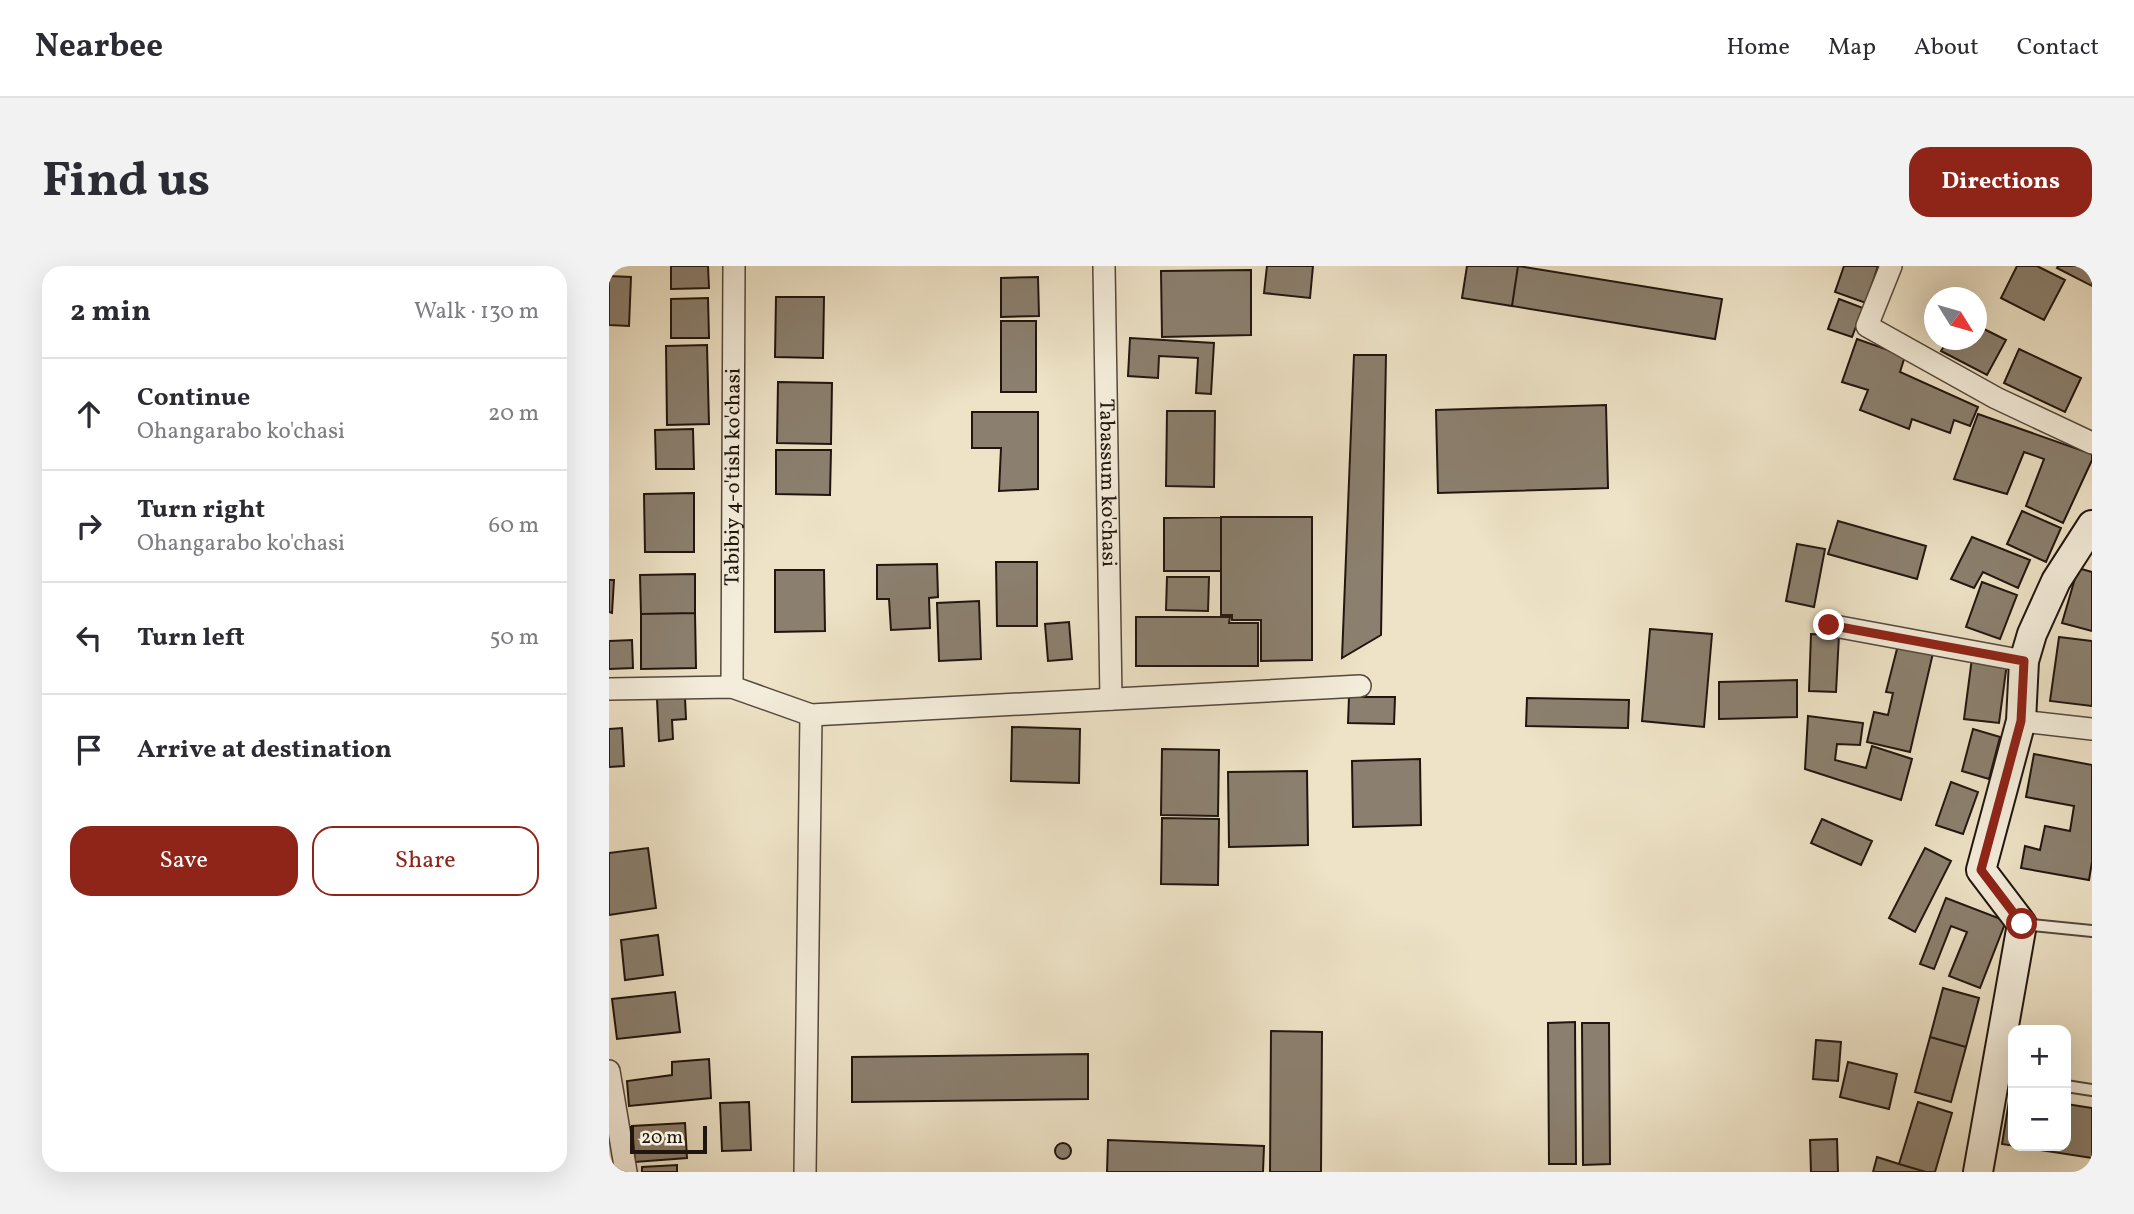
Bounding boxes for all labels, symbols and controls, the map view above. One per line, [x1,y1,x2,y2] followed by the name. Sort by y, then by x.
[35,25,163,71] text: Nearbee
[1726,31,1790,65] text: Home
[1828,31,1876,65] text: Map
[1914,31,1979,65] text: About
[2017,31,2099,65] text: Contact
[1909,147,2092,217] button: Directions
[42,148,210,217] text: Find us
[1924,287,1987,350] north arrow
[70,291,151,333] text: 2 min
[414,296,539,328] text: Walk · 130 m
[718,368,748,586] street label: Tabibiy 4-o'tish ko'chasi
[137,380,250,416] text: Continue
[70,395,108,433] icon: ahead
[488,398,539,430] text: 20 m
[1092,399,1123,567] street label: Tabassum ko'chasi
[137,416,345,448] text: Ohangarabo ko'chasi
[137,492,265,528] text: Turn right
[70,507,108,545] icon: right
[489,510,539,542] text: 60 m
[137,528,345,560] text: Ohangarabo ko'chasi
[1813,609,1844,640] route end
[70,619,108,657] icon: left
[137,620,245,656] text: Turn left
[490,622,539,654] text: 50 m
[70,731,108,769] icon: arrive
[137,732,392,768] text: Arrive at destination
[70,826,298,896] button: Save
[312,826,539,896] button: Share
[2006,908,2037,939] route start
[2008,1025,2071,1151] map controls
[2008,1025,2071,1088] button: +
[2008,1088,2071,1151] button: −
[630,1123,707,1155] scale bar
[641,1125,683,1151] text: 20 m

